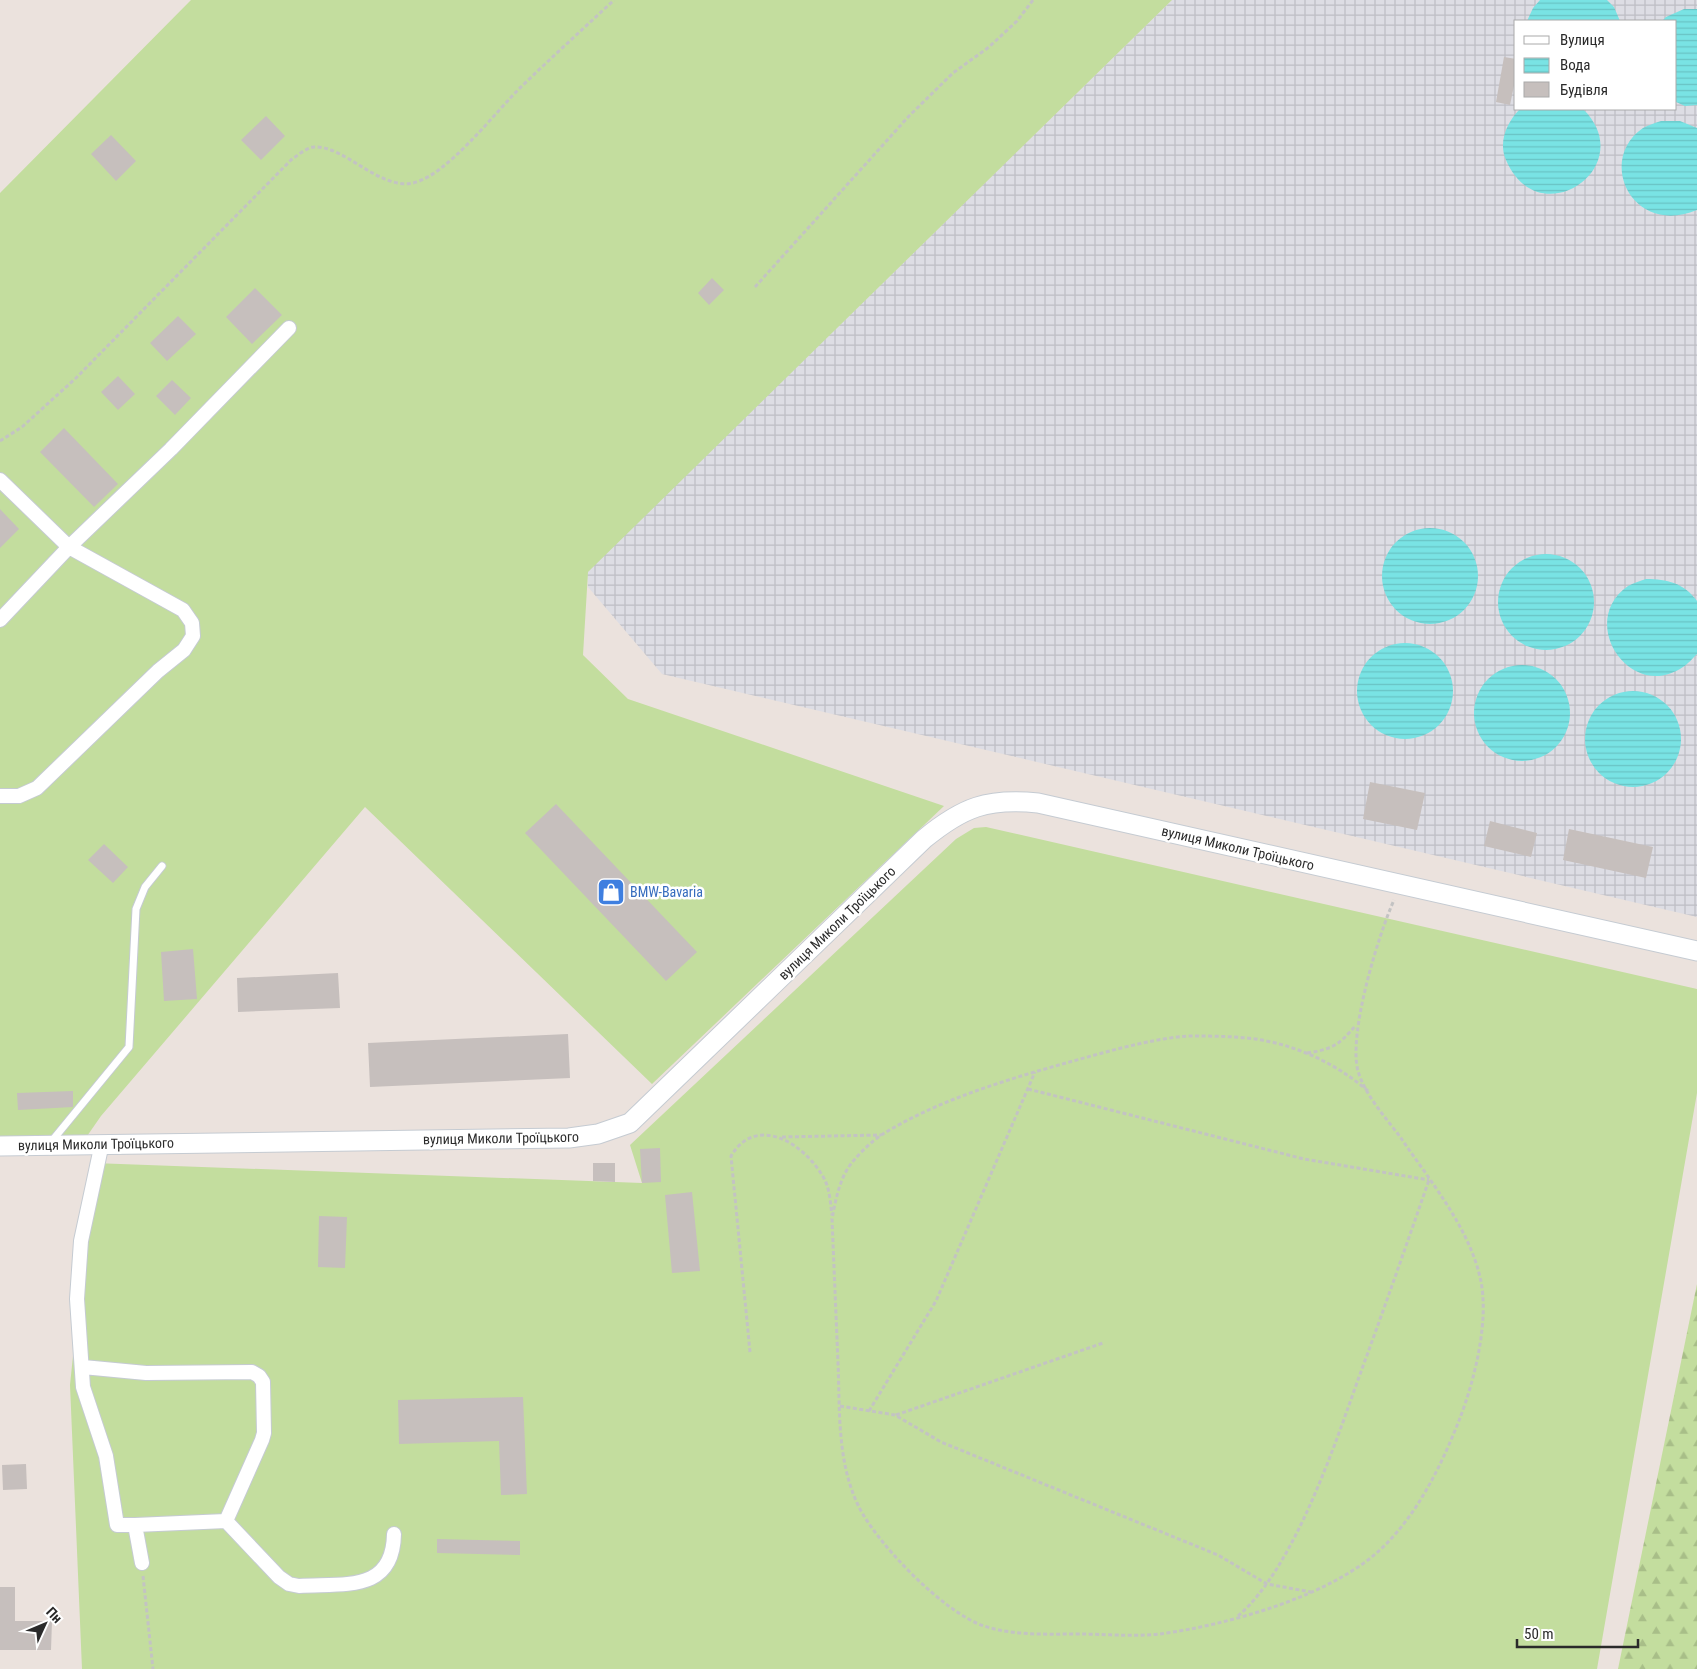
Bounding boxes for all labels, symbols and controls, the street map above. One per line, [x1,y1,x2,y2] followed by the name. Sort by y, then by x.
[1514,20,1677,110] legend
[1560,31,1605,49] text: Вулиця
[1560,56,1590,74] text: Вода
[1560,81,1608,99] text: Будівля
[1160,823,1316,873] street label: вулиця Миколи Троїцького
[775,863,899,983] street label: вулиця Миколи Троїцького
[596,877,626,907] shop icon: BMW-Bavaria
[630,884,703,900] place label: BMW-Bavaria
[423,1129,579,1147] street label: вулиця Миколи Троїцького
[18,1135,174,1153] street label: вулиця Миколи Троїцького
[20,1599,70,1649] north arrow
[43,1604,66,1626] text: Пн
[1517,1616,1638,1648] scale bar
[1524,1625,1554,1643] text: 50 m

